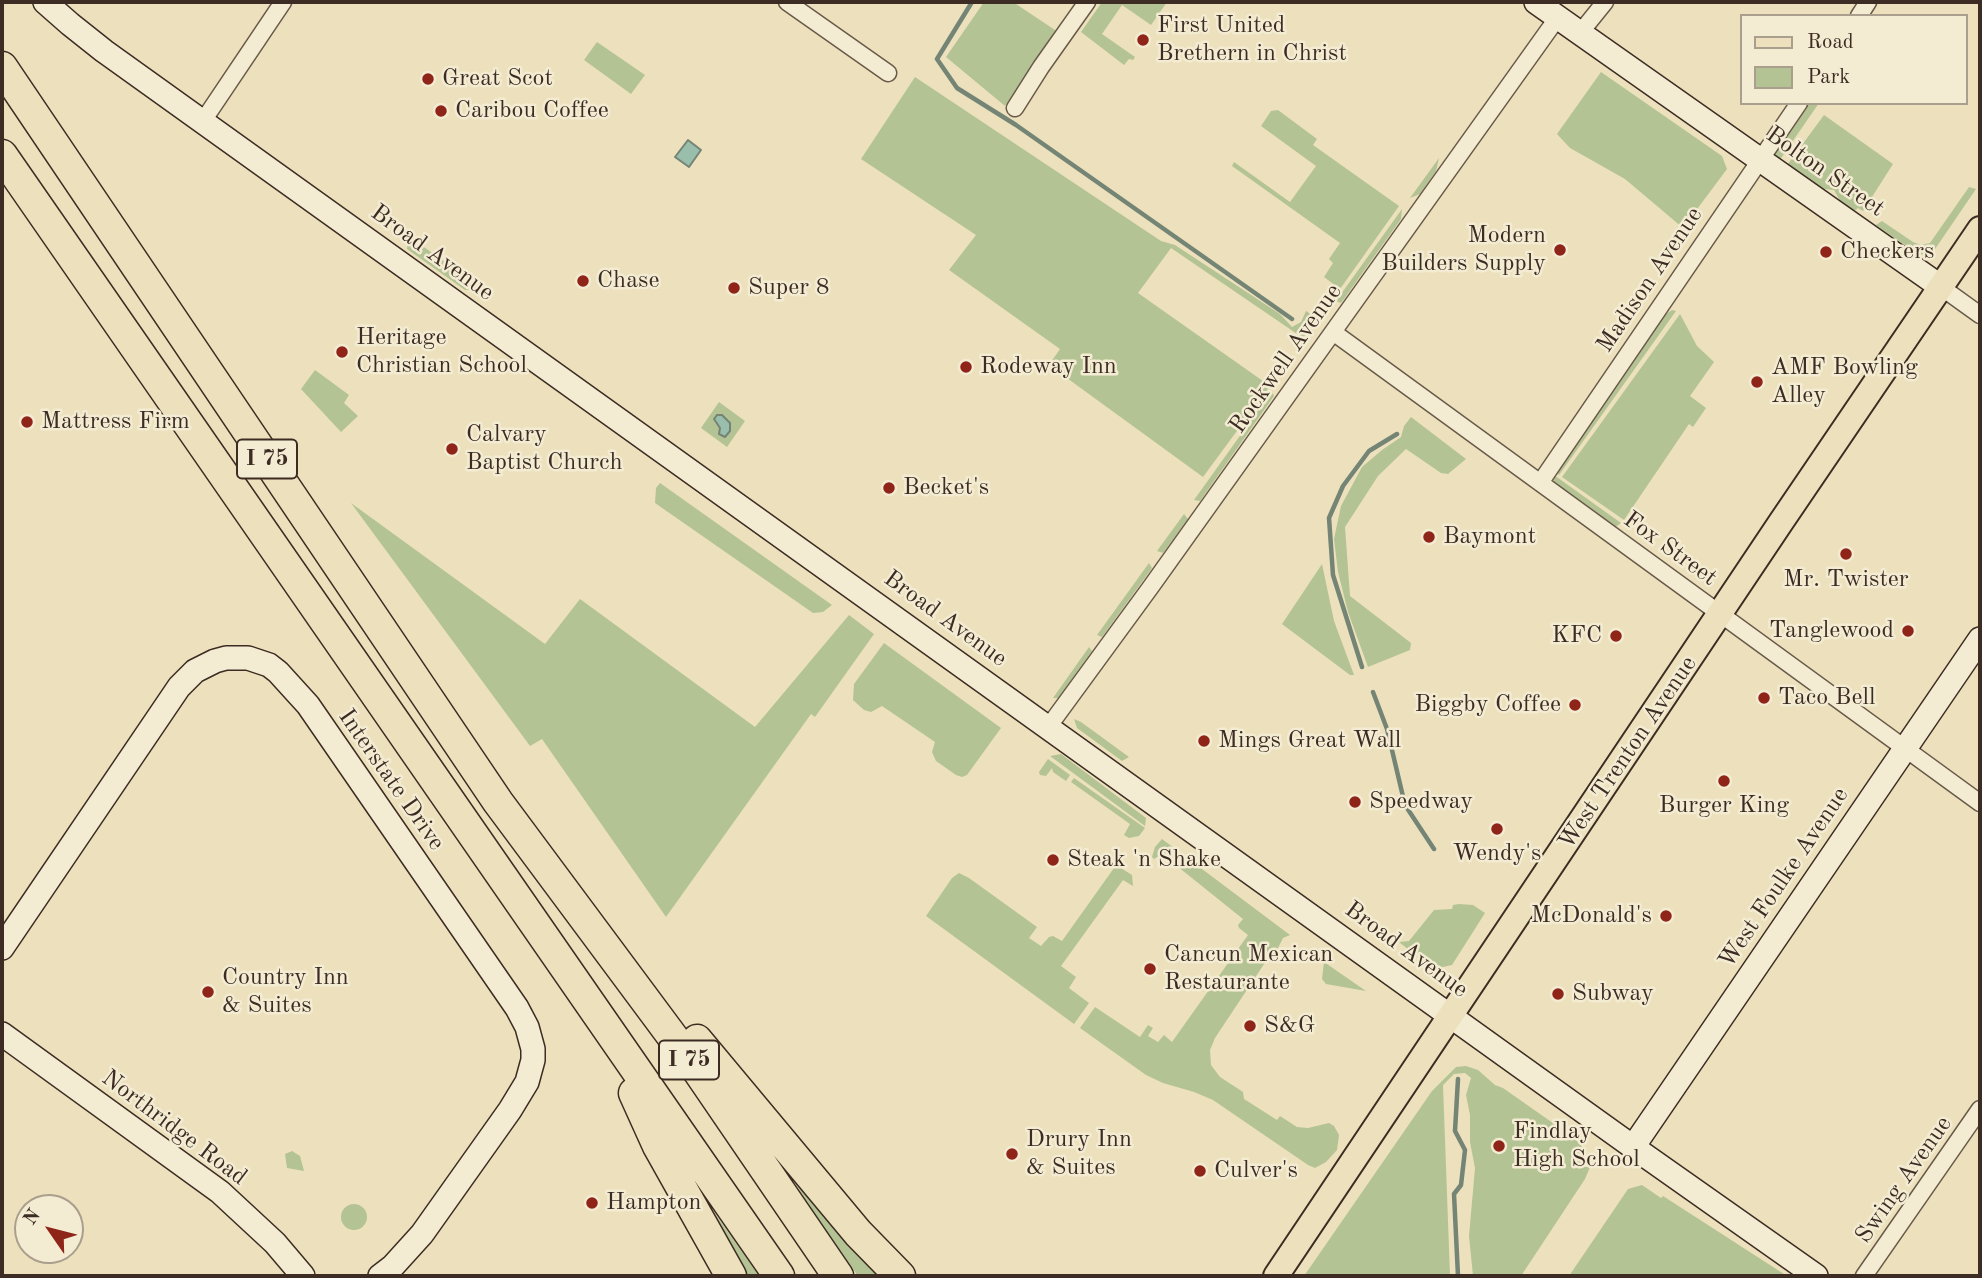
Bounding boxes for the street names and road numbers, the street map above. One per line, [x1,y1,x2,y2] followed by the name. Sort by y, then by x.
[1760,120,1890,224] street label: Bolton Street
[365,199,499,307] street label: Broad Avenue
[1591,202,1709,358] street label: Madison Avenue
[1224,278,1348,440] street label: Rockwell Avenue
[237,440,297,478] road number: I 75
[1618,505,1722,593] street label: Fox Street
[878,565,1012,673] street label: Broad Avenue
[1553,651,1703,855] street label: West Trenton Avenue
[332,704,450,856] street label: Interstate Drive
[1713,782,1855,974] street label: West Foulke Avenue
[1339,896,1473,1004] street label: Broad Avenue
[659,1040,719,1079] road number: I 75
[96,1064,252,1192] street label: Northridge Road
[1850,1111,1958,1249] street label: Swing Avenue

